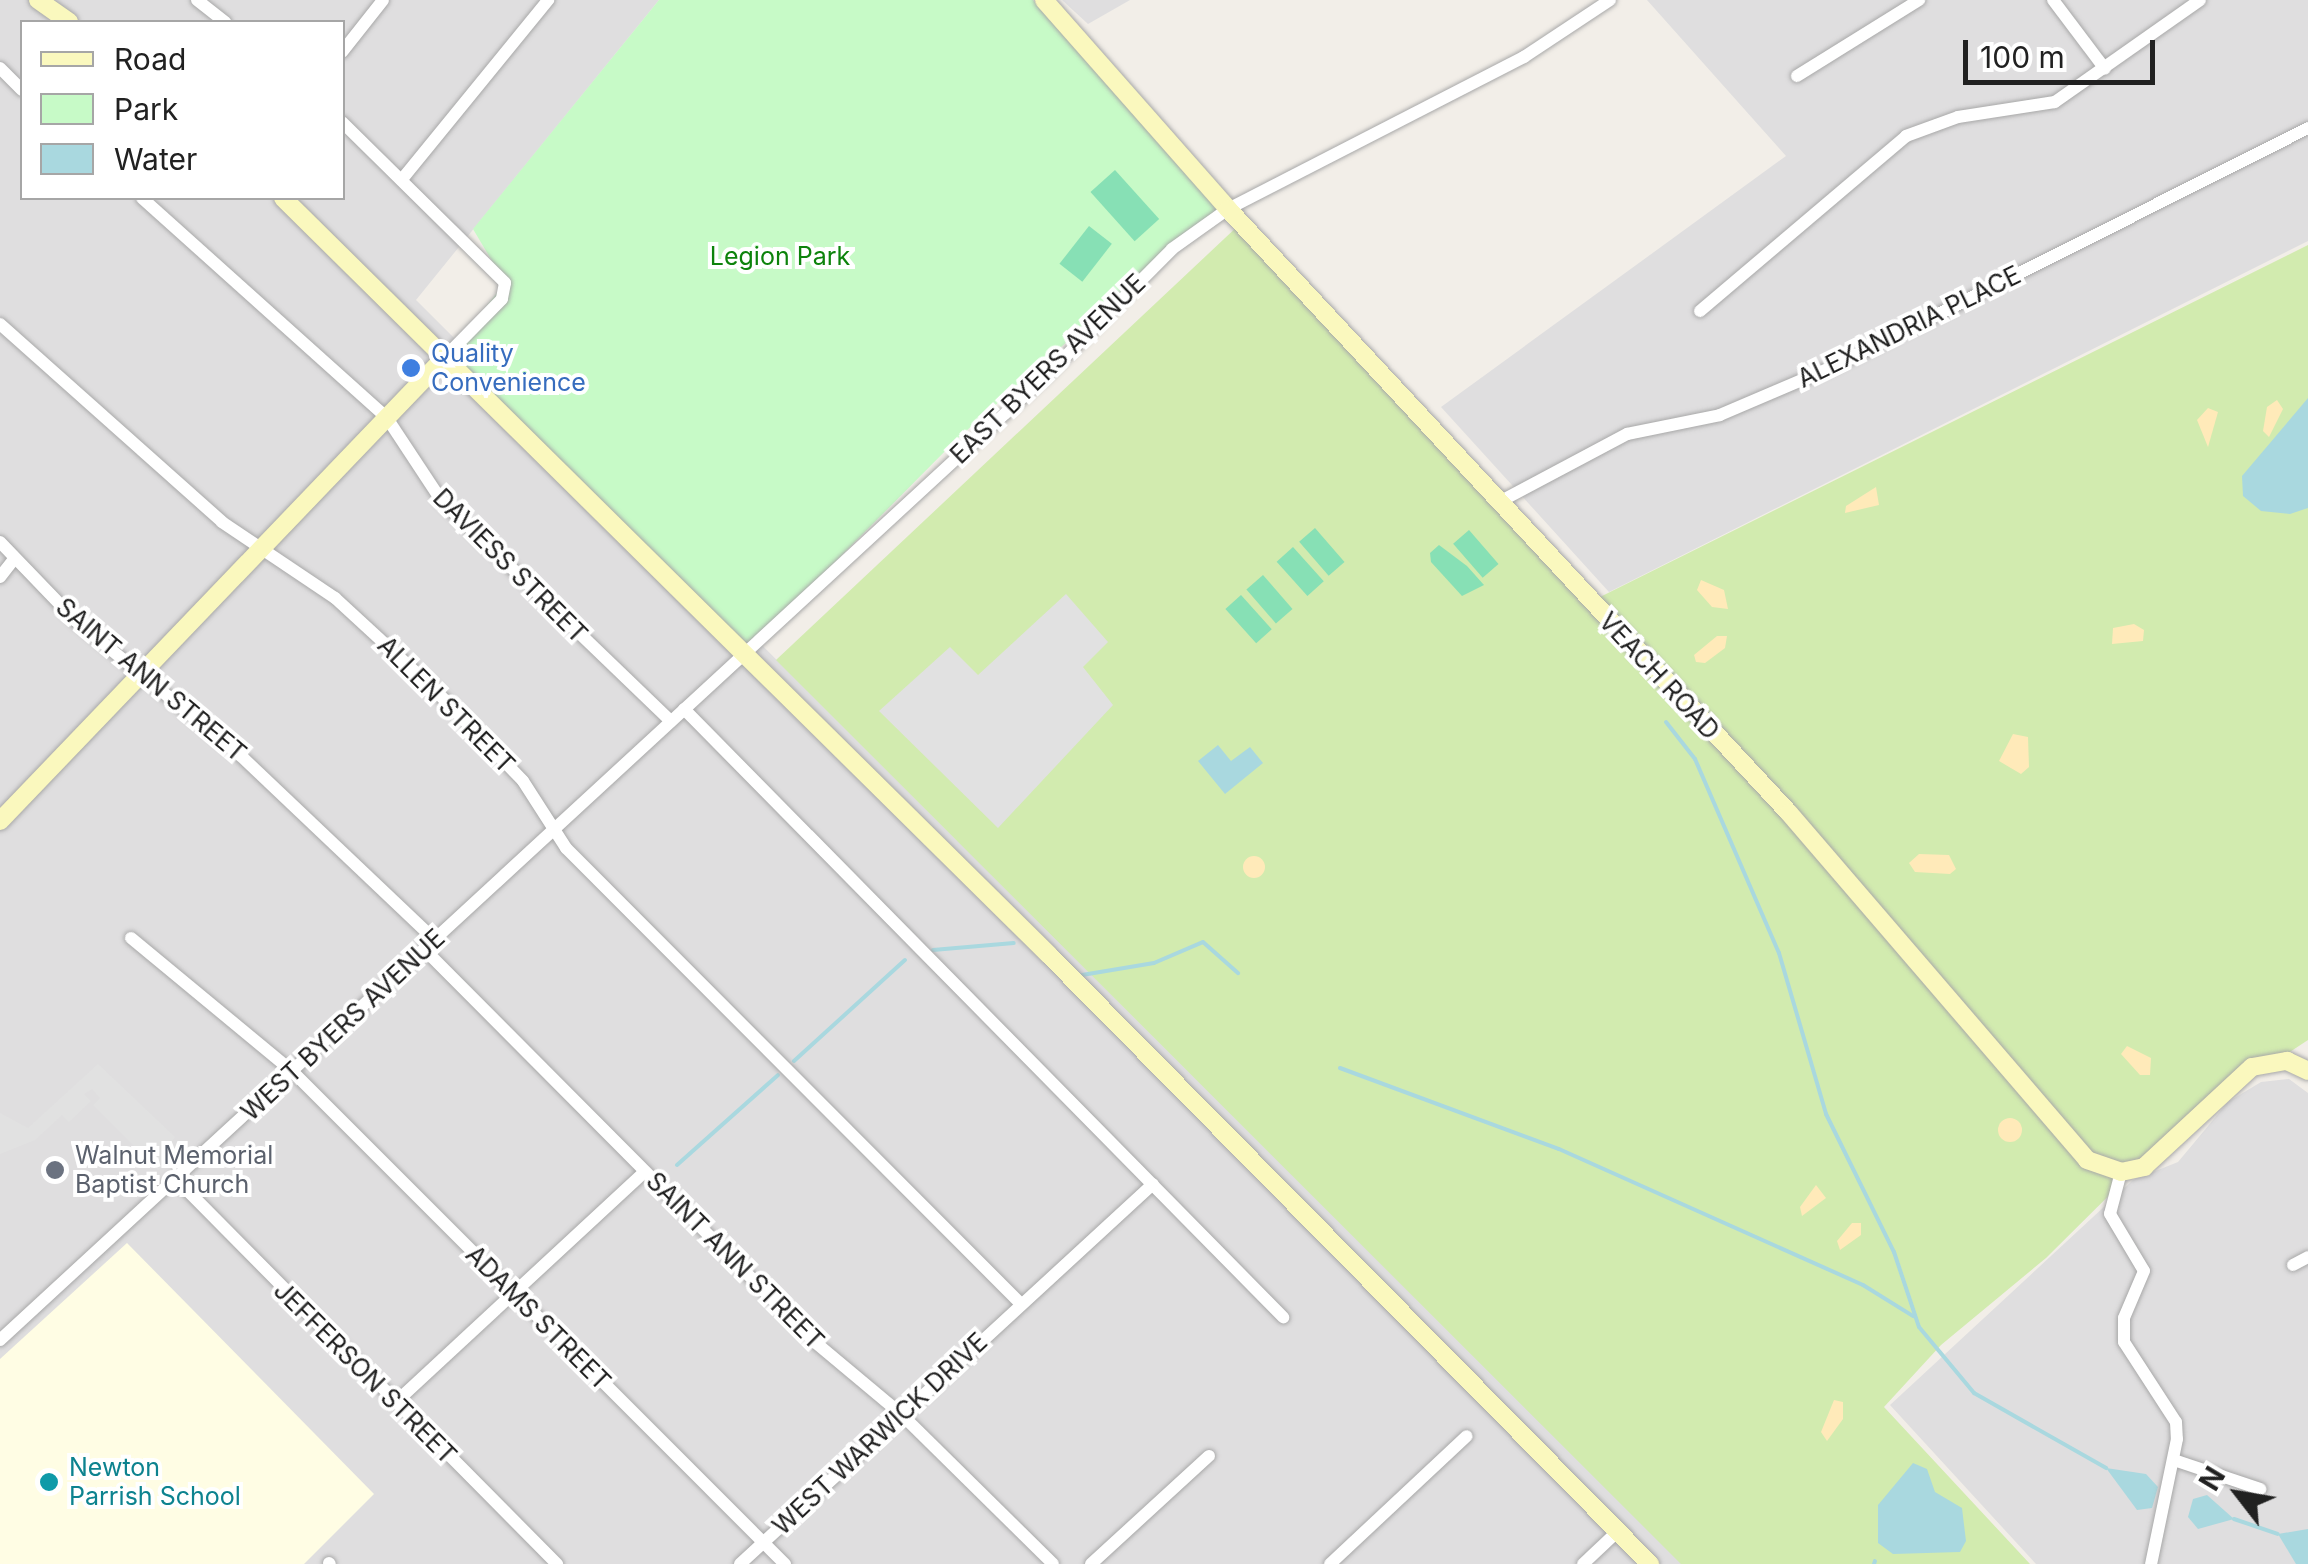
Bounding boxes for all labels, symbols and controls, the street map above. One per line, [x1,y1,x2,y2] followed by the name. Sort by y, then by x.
[20,20,345,200] legend
[1968,20,2160,82] scale bar
[1980,39,2065,75] text: 100 m
[114,41,186,77] text: Road
[114,91,178,127] text: Park
[114,141,197,177] text: Water
[710,241,850,271] park label: Legion Park
[1793,260,2025,394] street label: ALEXANDRIA PLACE
[944,268,1152,470] street label: EAST BYERS AVENUE
[431,339,586,398] place label: Quality Convenience
[400,357,422,379] marker: Quality Convenience
[427,483,593,649] street label: DAVIESS STREET
[50,592,252,768] street label: SAINT ANN STREET
[1593,606,1725,746] street label: VEACH ROAD
[371,630,521,780] street label: ALLEN STREET
[235,923,451,1127] street label: WEST BYERS AVENUE
[75,1141,273,1200] place label: Walnut Memorial Baptist Church
[44,1159,66,1181] marker: Walnut Memorial Baptist Church
[640,1166,830,1356] street label: SAINT ANN STREET
[460,1240,616,1396] street label: ADAMS STREET
[268,1276,462,1470] street label: JEFFERSON STREET
[767,1327,993,1541] street label: WEST WARWICK DRIVE
[2188,1444,2288,1544] north arrow
[69,1453,241,1512] place label: Newton Parrish School
[2192,1461,2232,1496] text: N
[38,1471,60,1493] marker: Newton Parrish School

